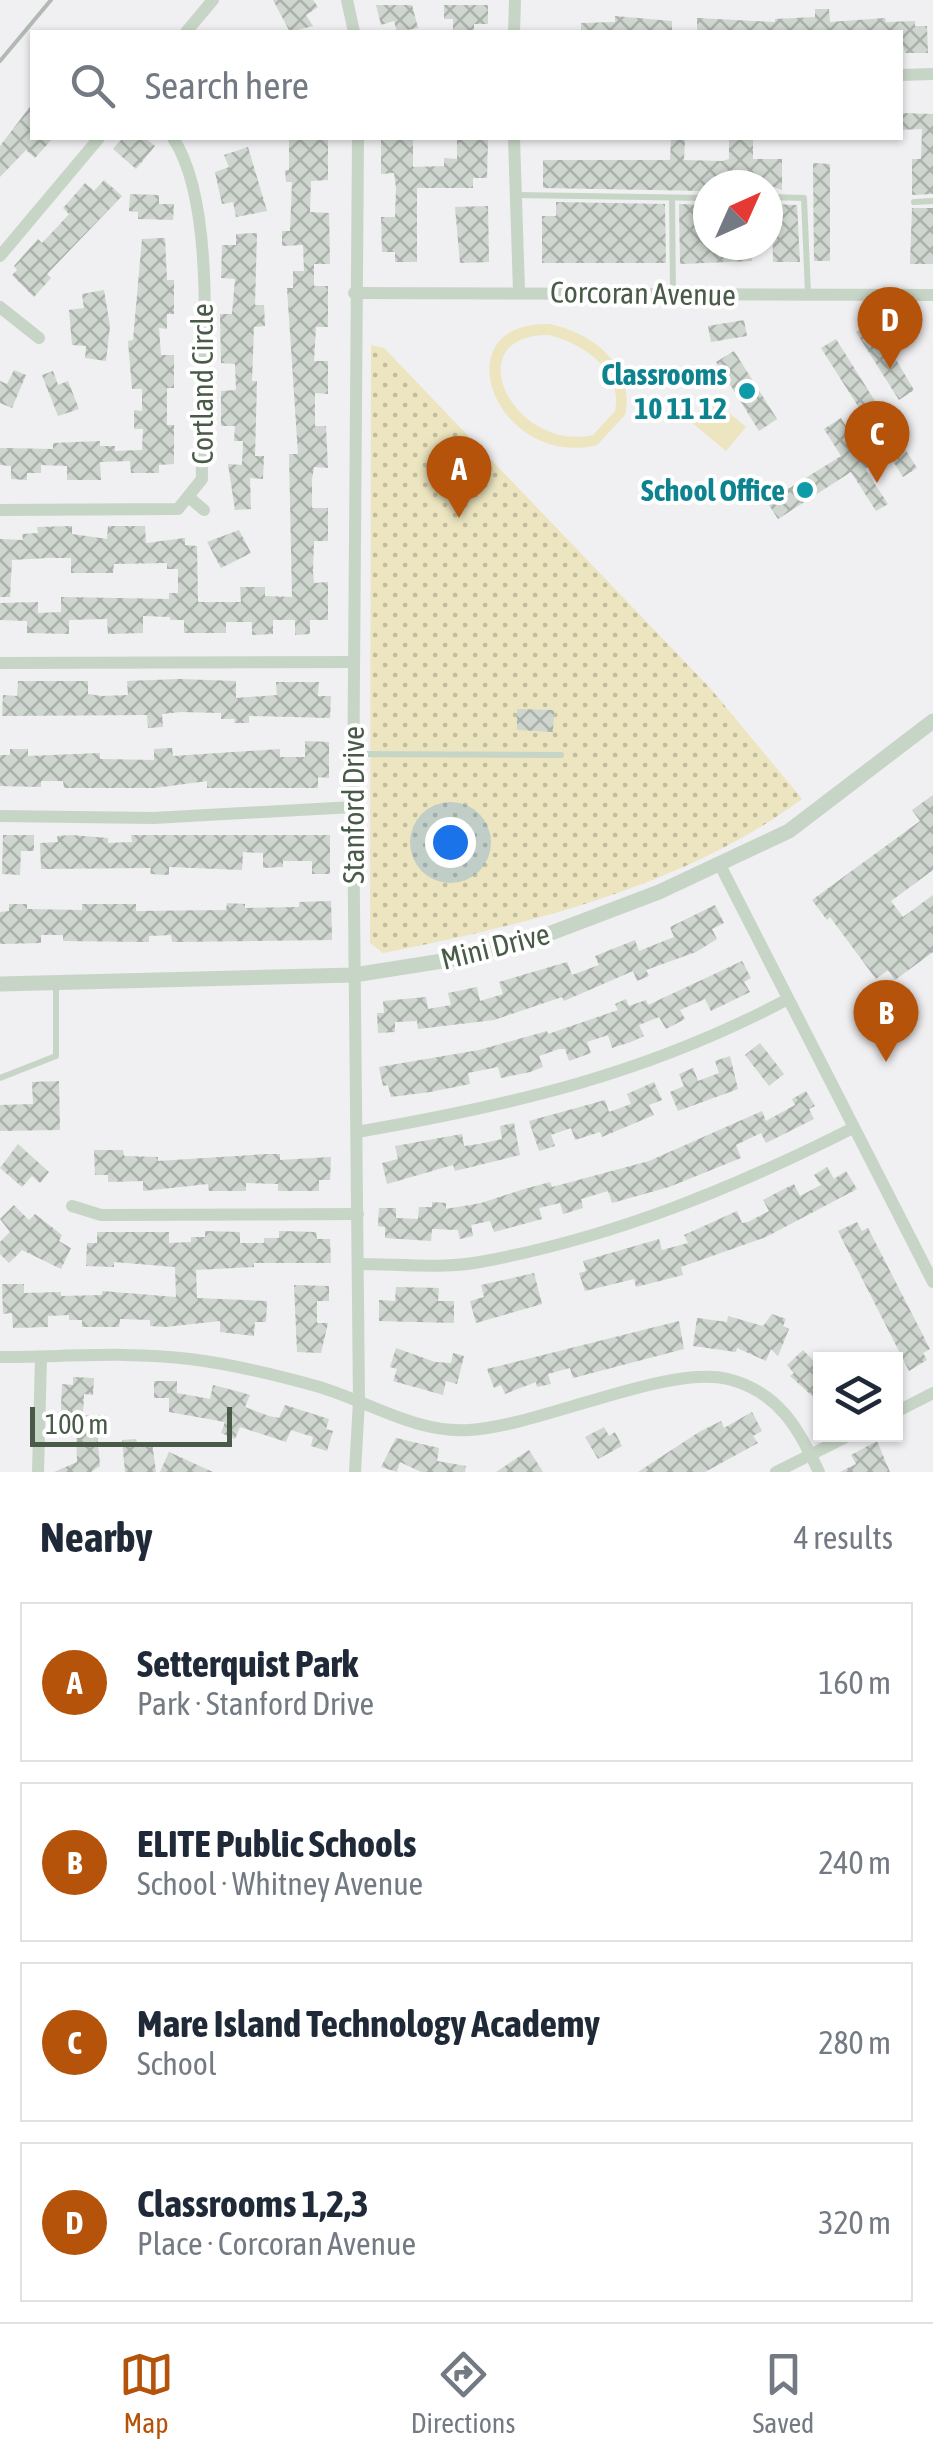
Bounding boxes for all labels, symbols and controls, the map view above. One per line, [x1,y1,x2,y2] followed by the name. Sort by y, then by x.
[30,30,903,140] search box
[65,58,120,113] icon: search
[145,64,309,107] text: Search here
[693,170,783,260] north arrow
[550,274,736,312] street label: Corcoran Avenue
[858,286,922,369] pin: D
[185,303,219,465] street label: Cortland Circle
[601,357,727,425] place label: Classrooms 10 11 12
[736,380,758,402] marker: Classrooms 10 11 12
[844,400,910,483] pin: C
[426,436,492,518] pin: A
[641,473,785,507] place label: School Office
[794,479,816,501] marker: School Office
[336,726,370,884] street label: Stanford Drive
[425,817,476,868] your location
[437,916,553,976] street label: Mini Drive
[854,980,918,1062] pin: B
[813,1352,903,1442] map controls
[813,1352,903,1442] button: layers
[30,1402,232,1446] scale bar
[45,1408,108,1440] text: 100 m
[40,1513,153,1561] text: Nearby
[794,1519,893,1556] text: 4 results
[137,1642,358,1685] text: Setterquist Park
[67,1664,82,1701] text: A
[818,1664,891,1701] text: 160 m
[137,1685,374,1722] text: Park · Stanford Drive
[137,1822,416,1865] text: ELITE Public Schools
[67,1844,82,1881] text: B
[818,1844,891,1881] text: 240 m
[137,1865,423,1902] text: School · Whitney Avenue
[137,2002,600,2045] text: Mare Island Technology Academy
[67,2024,82,2061] text: C
[818,2024,891,2061] text: 280 m
[137,2045,216,2082] text: School
[137,2182,369,2225] text: Classrooms 1,2,3
[66,2204,83,2241] text: D
[818,2204,891,2241] text: 320 m
[137,2225,416,2262] text: Place · Corcoran Avenue
[119,2347,174,2439] tab: Map
[411,2347,515,2439] tab: Directions
[753,2347,814,2439] tab: Saved

